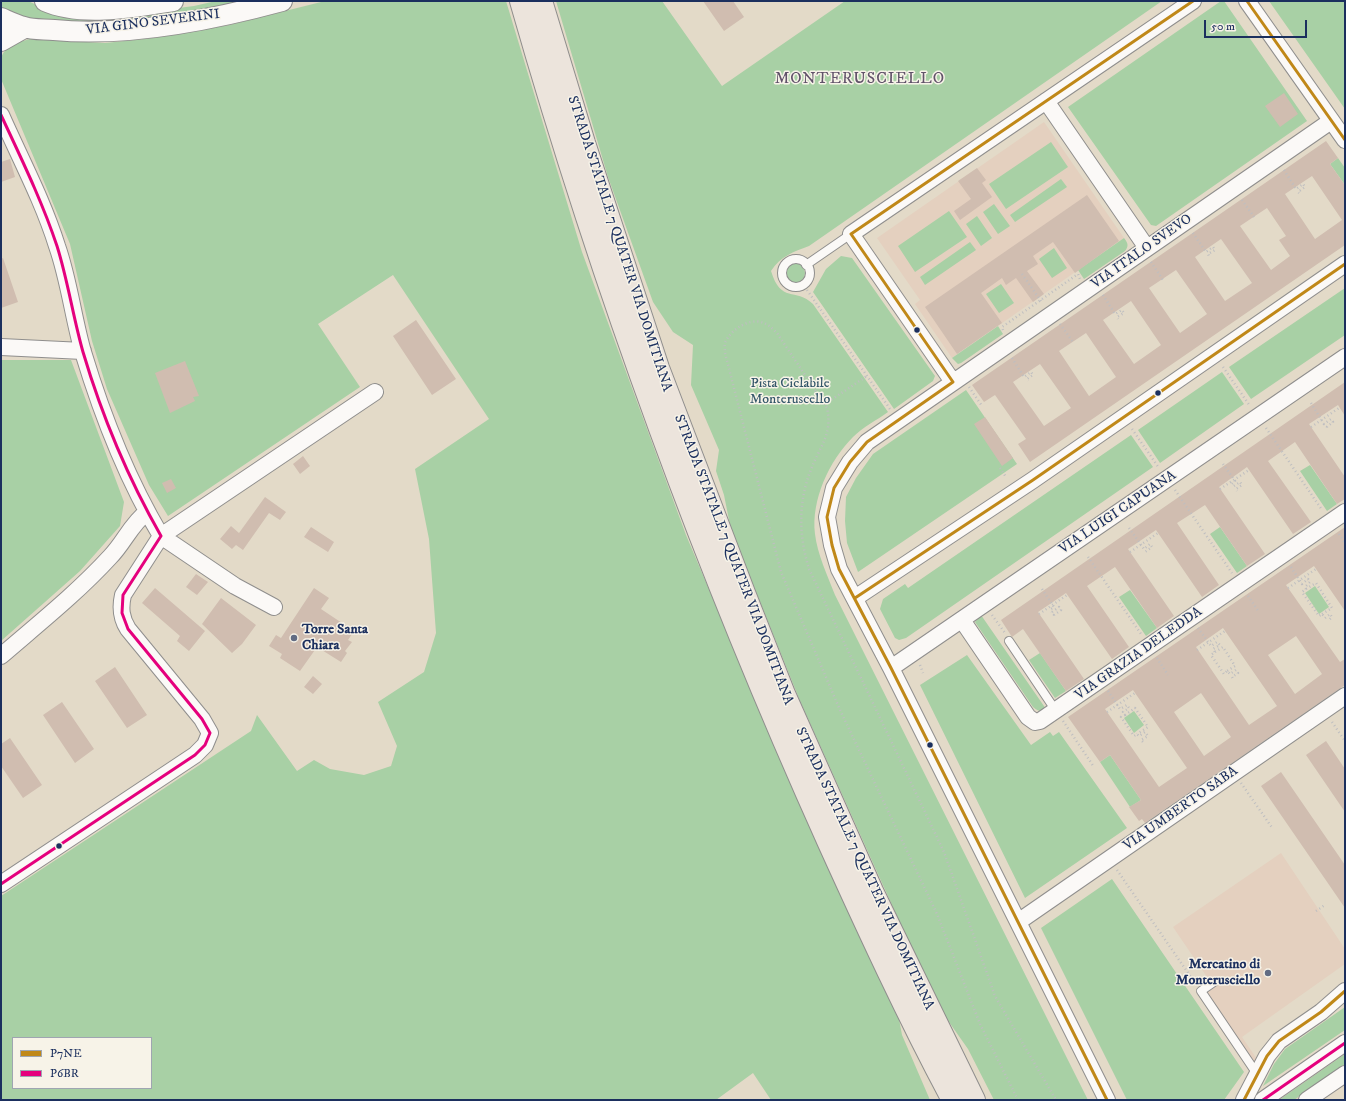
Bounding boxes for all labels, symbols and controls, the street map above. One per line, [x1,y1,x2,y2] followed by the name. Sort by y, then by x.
[85,6,221,40] street label: VIA GINO SEVERINI
[1206,12,1309,38] scale bar
[1211,19,1235,34] text: 50 m
[775,70,945,90] district label: MONTERUSCIELLO
[563,94,675,394] street label: STRADA STATALE 7 QUATER VIA DOMITIANA
[1088,211,1196,293] street label: VIA ITALO SVEVO
[912,325,922,335] unlabelled marker
[750,376,830,408] park label: Pista Ciclabile Monteruscello
[1153,388,1163,398] unlabelled marker
[670,412,796,708] street label: STRADA STATALE 7 QUATER VIA DOMITIANA
[1056,468,1180,558] street label: VIA LUIGI CAPUANA
[1072,604,1206,704] street label: VIA GRAZIA DELEDDA
[302,622,368,654] place label: Torre Santa Chiara
[289,633,299,643] marker: Torre Santa Chiara
[791,725,937,1013] street label: STRADA STATALE 7 QUATER VIA DOMITIANA
[925,740,935,750] unlabelled marker
[1121,763,1241,855] street label: VIA UMBERTO SABA
[54,841,64,851] unlabelled marker
[1176,957,1260,990] place label: Mercatino di Monterusciello
[1263,968,1273,978] marker: Mercatino di Monterusciello
[12,1037,152,1089] legend
[50,1046,82,1061] text: P7NE
[50,1066,79,1081] text: P6BR

